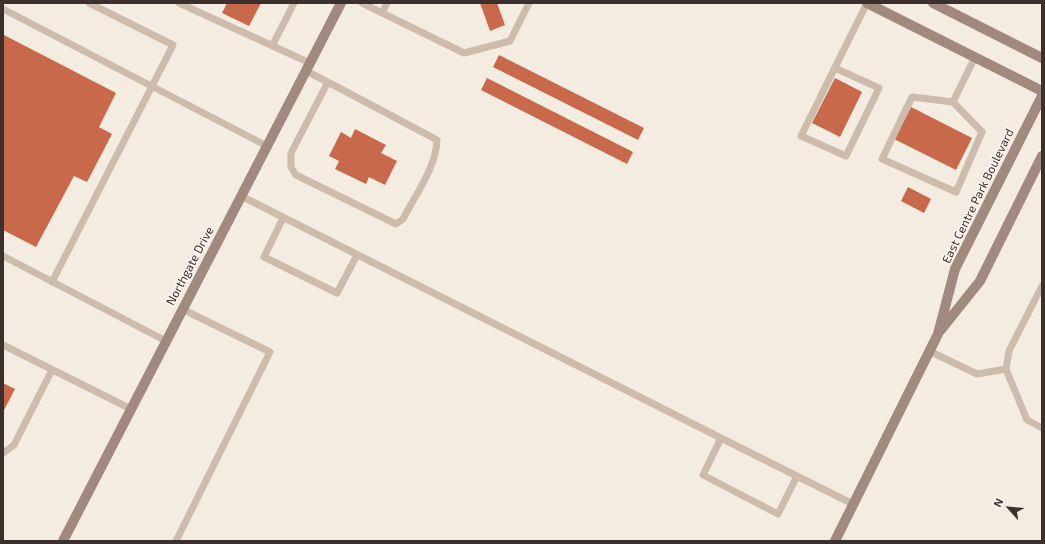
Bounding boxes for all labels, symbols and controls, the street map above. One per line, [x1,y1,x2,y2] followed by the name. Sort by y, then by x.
[939,126,1017,266] street label: East Centre Park Boulevard
[163,224,217,308] street label: Northgate Drive
[989,488,1029,528] north arrow
[990,496,1005,509] text: N

